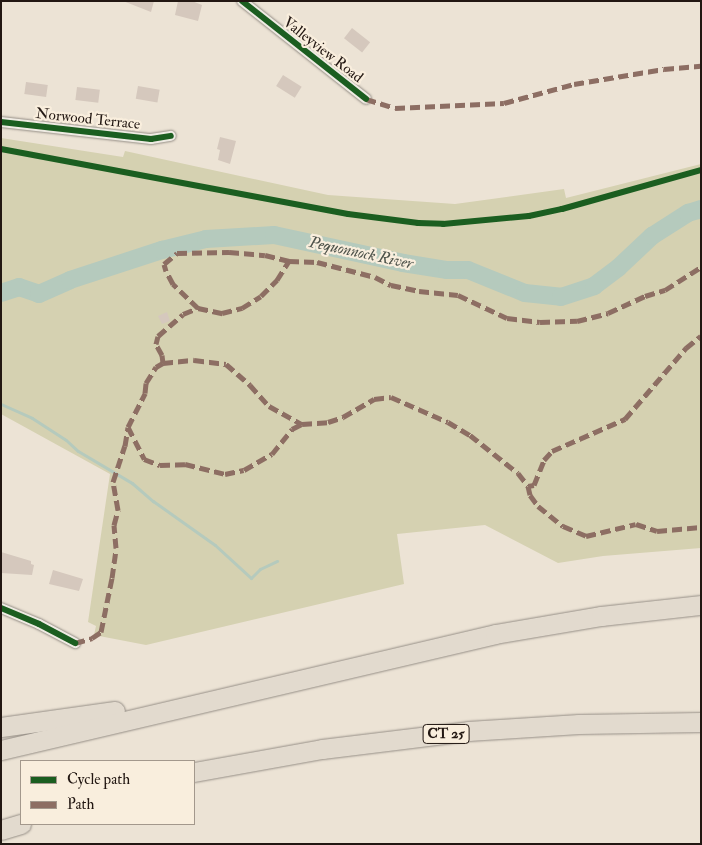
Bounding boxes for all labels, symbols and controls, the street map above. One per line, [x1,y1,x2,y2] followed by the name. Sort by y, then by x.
[279,13,367,87] street label: Valleyview Road
[35,105,141,133] street label: Norwood Terrace
[307,233,415,273] water label: Pequonnock River
[422,722,470,746] road number: CT 25
[20,760,195,825] legend
[67,770,130,789] text: Cycle path
[67,795,94,814] text: Path

